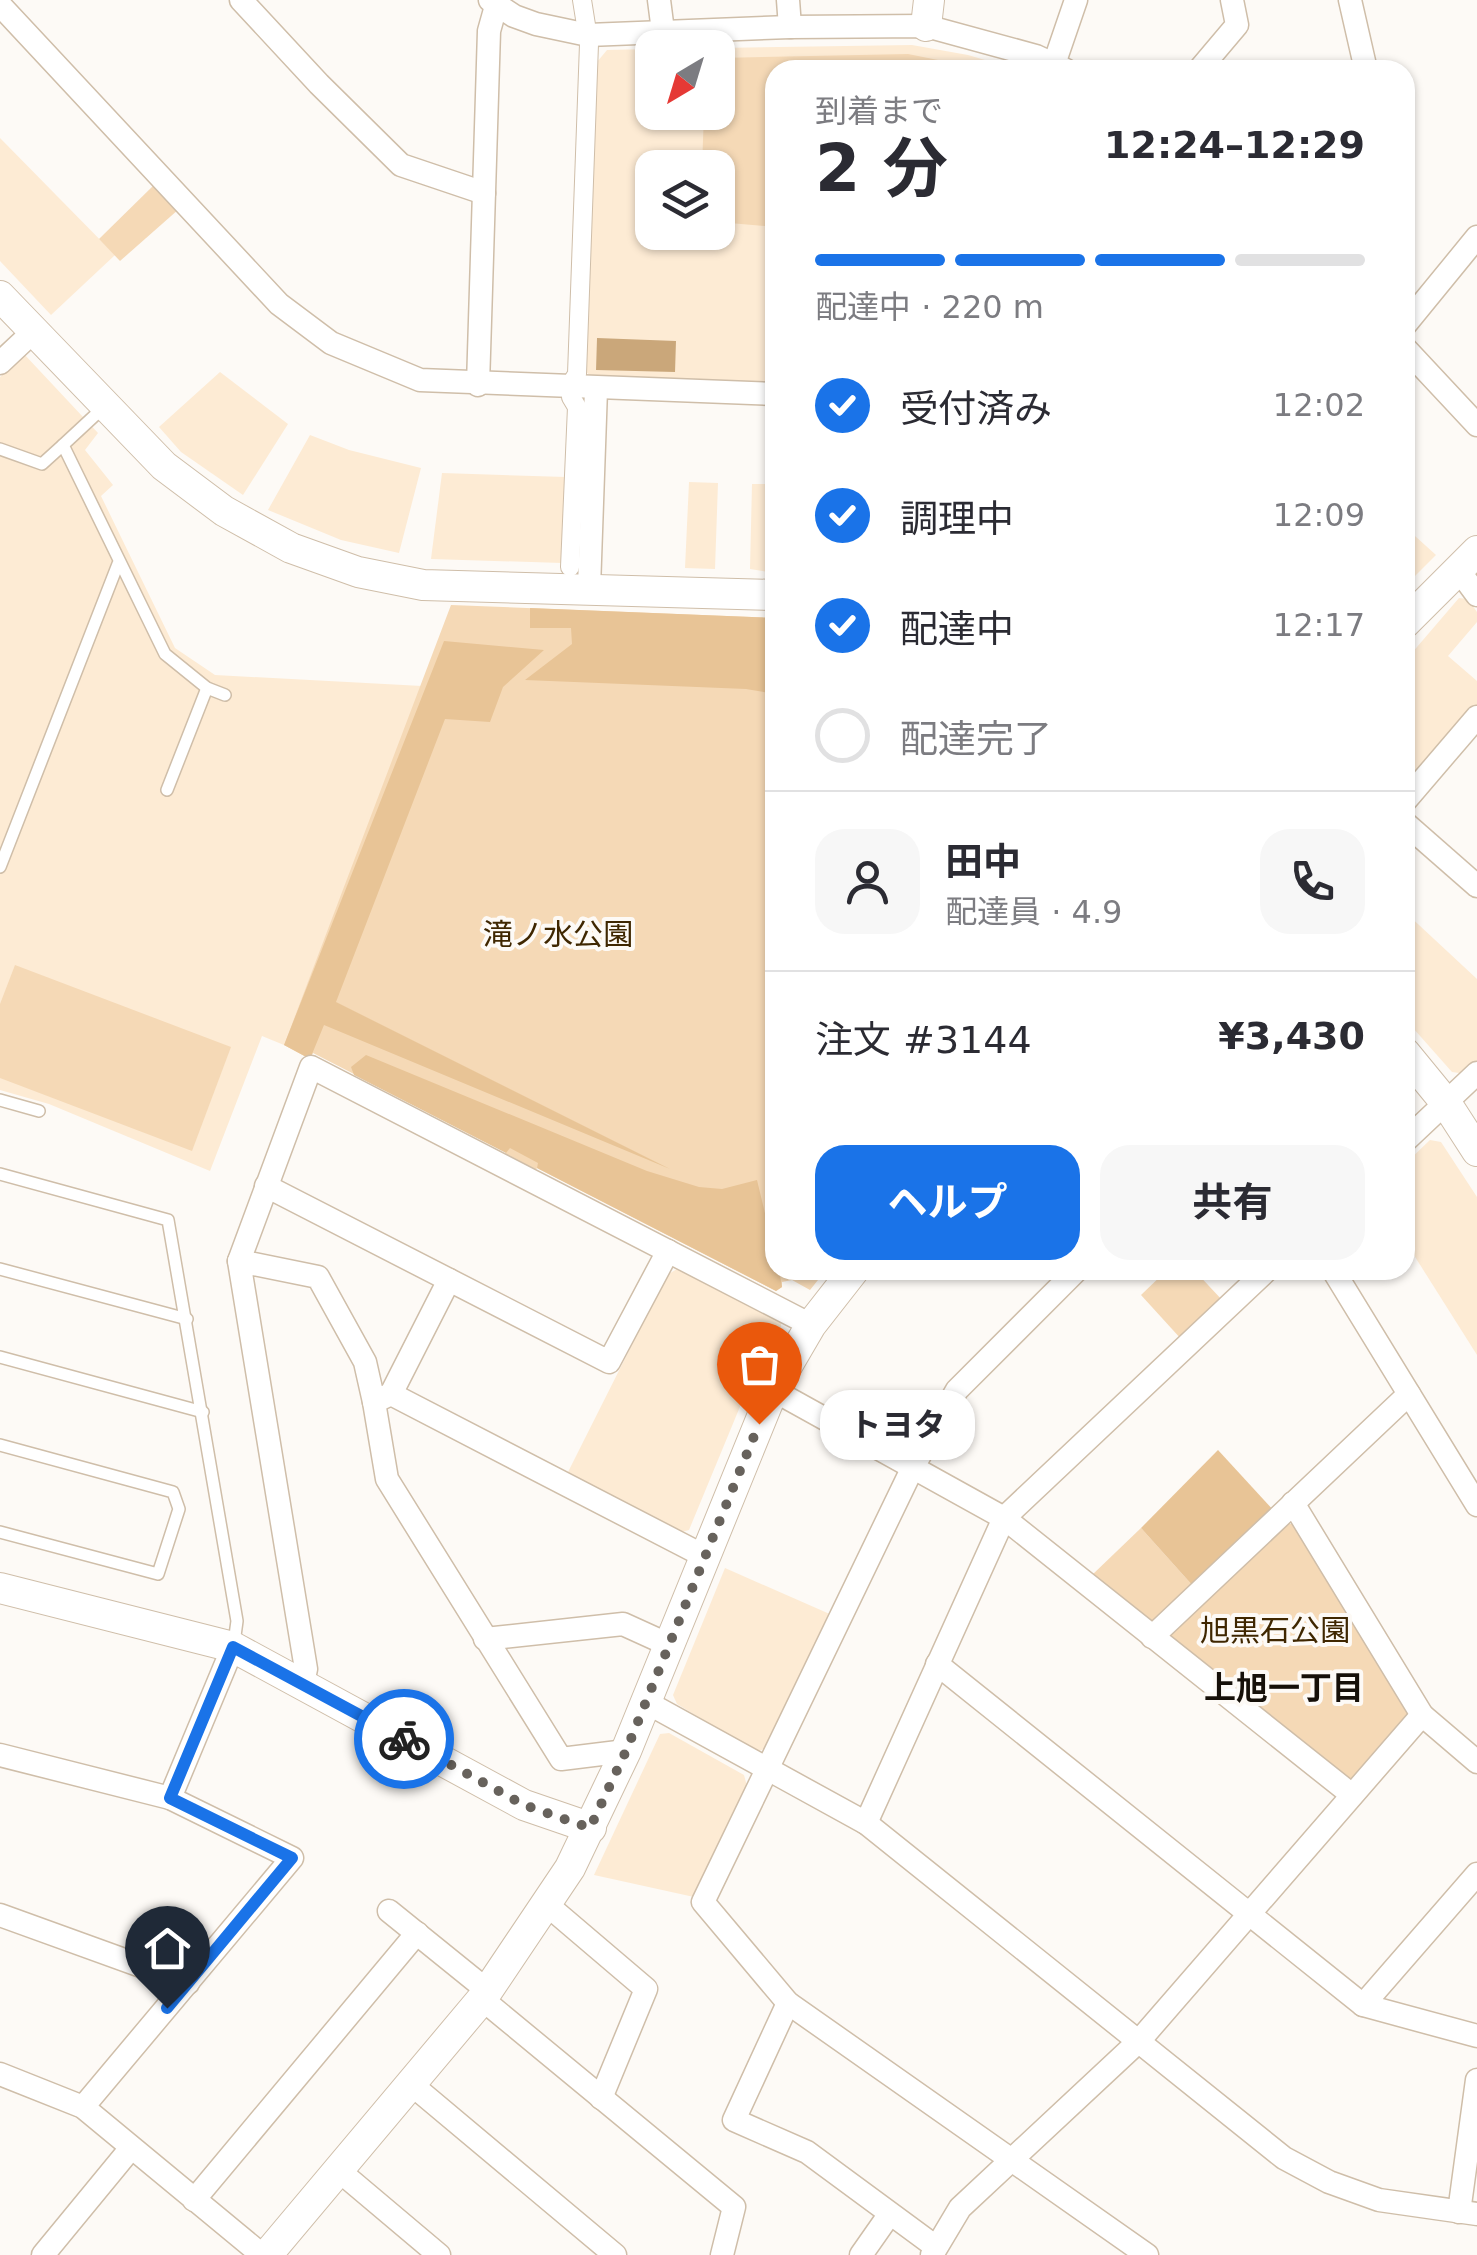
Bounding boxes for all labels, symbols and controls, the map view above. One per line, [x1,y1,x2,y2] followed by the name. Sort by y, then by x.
[635,30,735,130] north arrow
[635,30,735,250] map controls
[815,92,943,130] text: 到着まで
[1104,123,1365,167] text: 12:24–12:29
[815,131,948,206] text: 2 分
[635,150,735,250] button: layers
[815,288,1044,326] text: 配達中 · 220 m
[815,378,870,433] icon: check
[1273,386,1365,424] text: 12:02
[900,387,1052,431] text: 受付済み
[815,488,870,543] icon: check
[1273,496,1365,534] text: 12:09
[900,497,1014,541] text: 調理中
[815,598,870,653] icon: check
[1273,606,1365,644] text: 12:17
[900,607,1014,651] text: 配達中
[900,717,1052,761] text: 配達完了
[815,829,920,934] button: person
[1260,829,1365,934] button: phone
[945,840,1021,884] text: 田中
[945,893,1122,931] text: 配達員 · 4.9
[483,917,633,952] park label: 滝ノ水公園
[1218,1014,1365,1058] text: ¥3,430
[815,1018,1032,1062] text: 注文 #3144
[815,1145,1080,1260] button: ヘルプ
[1100,1145,1365,1260] button: 共有
[717,1322,802,1425] pin
[732,1337,787,1392] icon: bag
[819,1389,974,1459] callout: トヨタ
[849,1406,946,1444] text: トヨタ
[1200,1613,1350,1648] park label: 旭黒石公園
[1204,1669,1364,1707] district label: 上旭一丁目
[354,1689,454,1789] courier
[377,1712,432,1767] icon: bike
[125,1906,210,2009] pin
[140,1921,195,1976] icon: home

